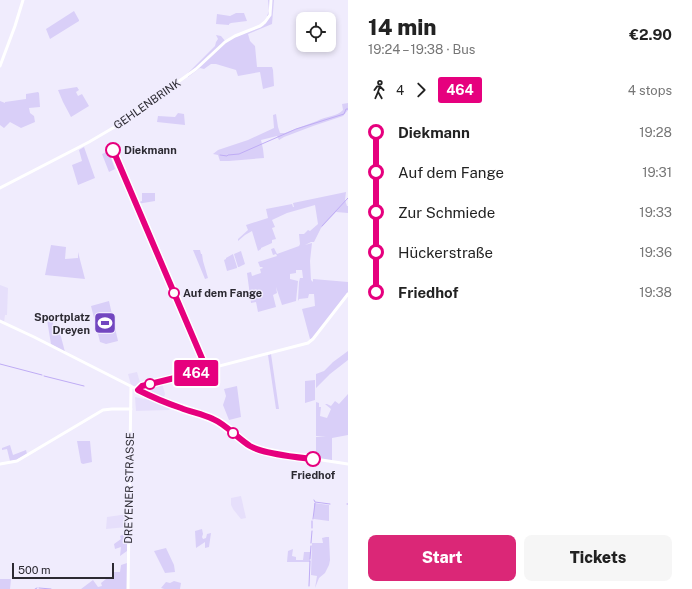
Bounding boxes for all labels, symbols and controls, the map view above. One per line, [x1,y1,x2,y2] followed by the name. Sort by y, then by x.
[296,12,336,52] map controls
[296,12,336,52] button: locate
[368,14,436,40] text: 14 min
[629,26,672,43] text: €2.90
[368,42,475,57] text: 19:24 – 19:38 · Bus
[111,76,183,131] street label: GEHLENBRINK
[368,79,390,101] icon: walk
[410,79,432,101] icon: forward
[446,82,474,98] text: 464
[396,83,404,98] text: 4
[628,83,672,98] text: 4 stops
[398,124,470,141] text: Diekmann
[639,125,672,140] text: 19:28
[105,142,121,158] marker: Diekmann
[124,144,177,156] place label: Diekmann
[398,164,504,181] text: Auf dem Fange
[642,165,672,180] text: 19:31
[398,204,495,221] text: Zur Schmiede
[639,205,672,220] text: 19:33
[398,244,493,261] text: Hückerstraße
[639,245,672,260] text: 19:36
[398,284,458,301] text: Friedhof
[639,285,672,300] text: 19:38
[168,287,180,299] marker: Auf dem Fange
[183,287,262,299] place label: Auf dem Fange
[92,310,118,336] sports icon: Sportplatz Dreyen
[34,311,91,336] place label: Sportplatz Dreyen
[173,360,219,386] line badge: 464
[182,365,210,381] text: 464
[144,378,156,390] unlabelled marker
[227,427,239,439] unlabelled marker
[122,432,136,544] street label: DREYENER STRASSE
[305,451,321,467] marker: Friedhof
[291,469,336,481] place label: Friedhof
[368,535,516,581] button: Start
[524,535,672,581] button: Tickets
[12,561,114,580] scale bar
[18,564,51,576] text: 500 m

